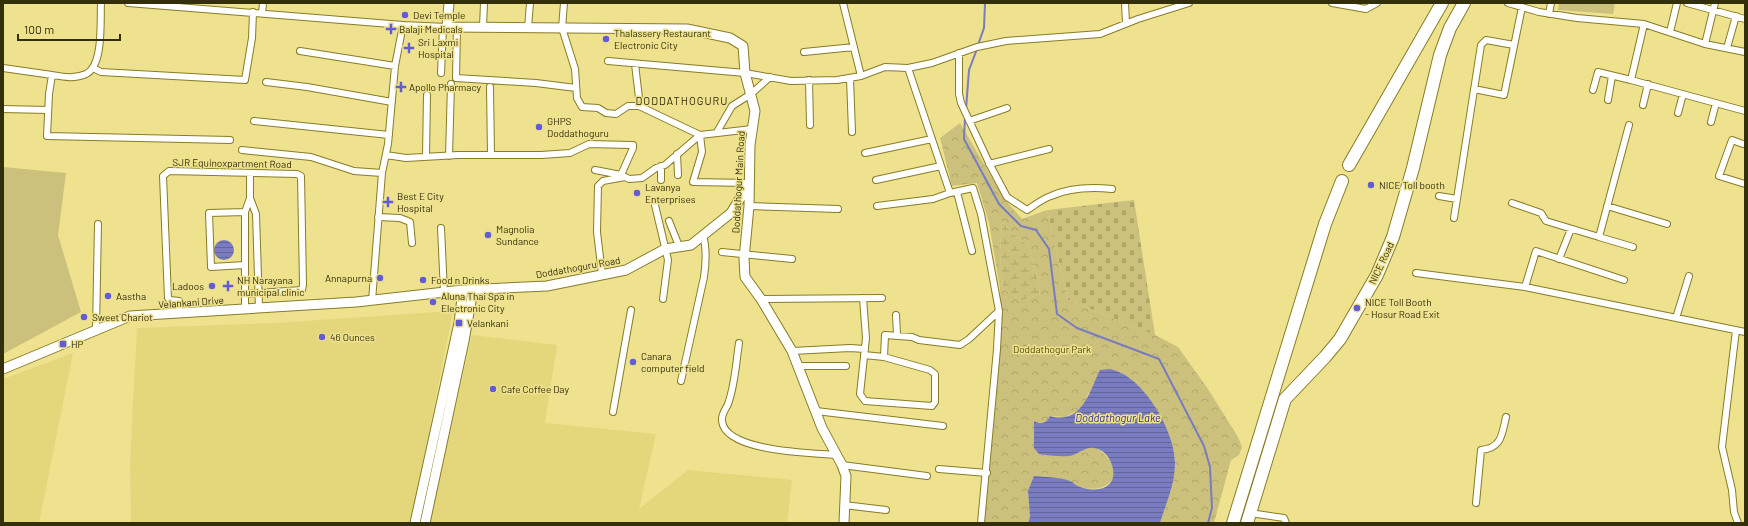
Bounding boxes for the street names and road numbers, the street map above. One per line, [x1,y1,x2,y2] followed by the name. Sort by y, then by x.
[729,130,747,234] street label: Doddathogur Main Road
[172,156,292,170] street label: SJR Equinoxpartment Road
[1366,240,1396,286] street label: NICE Road
[535,254,621,280] street label: Doddathoguru Road
[158,294,224,310] street label: Velankani Drive

